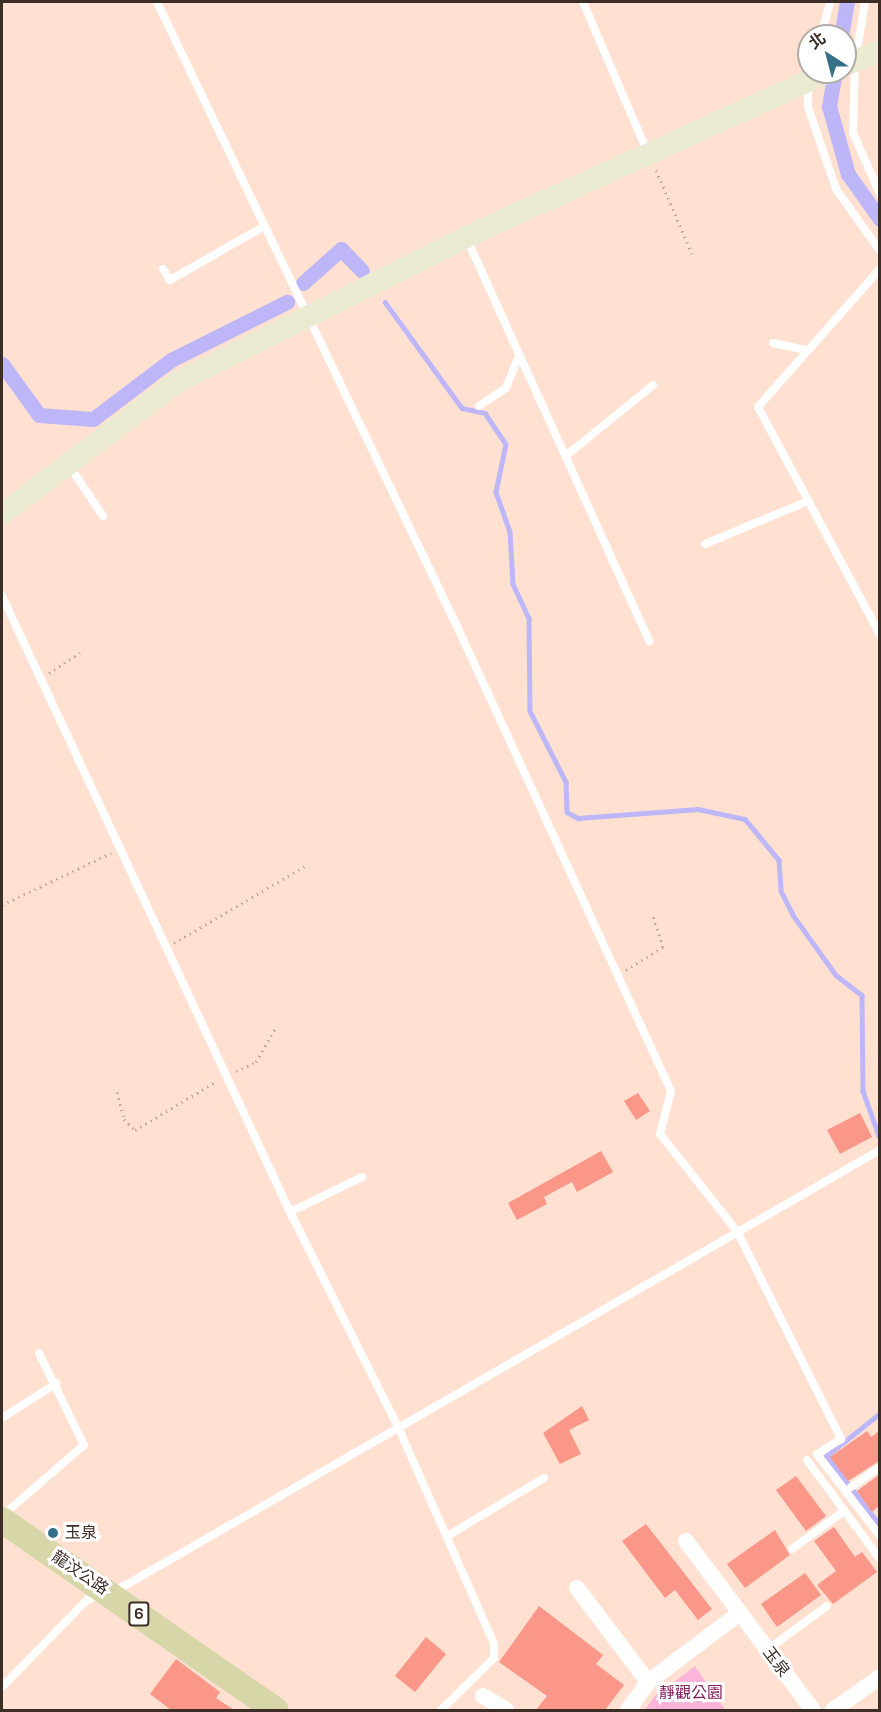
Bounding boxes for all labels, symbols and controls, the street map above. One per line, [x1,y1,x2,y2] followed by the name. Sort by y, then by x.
[797,24,857,84] north arrow
[805,27,830,54] text: 北
[65,1523,97,1543] place label: 玉泉
[46,1526,60,1540] marker: 玉泉
[48,1547,112,1599] street label: 龍汶公路
[127,1602,151,1626] road number: 6
[759,1643,793,1681] street label: 玉泉
[659,1683,723,1703] park label: 靜觀公園

